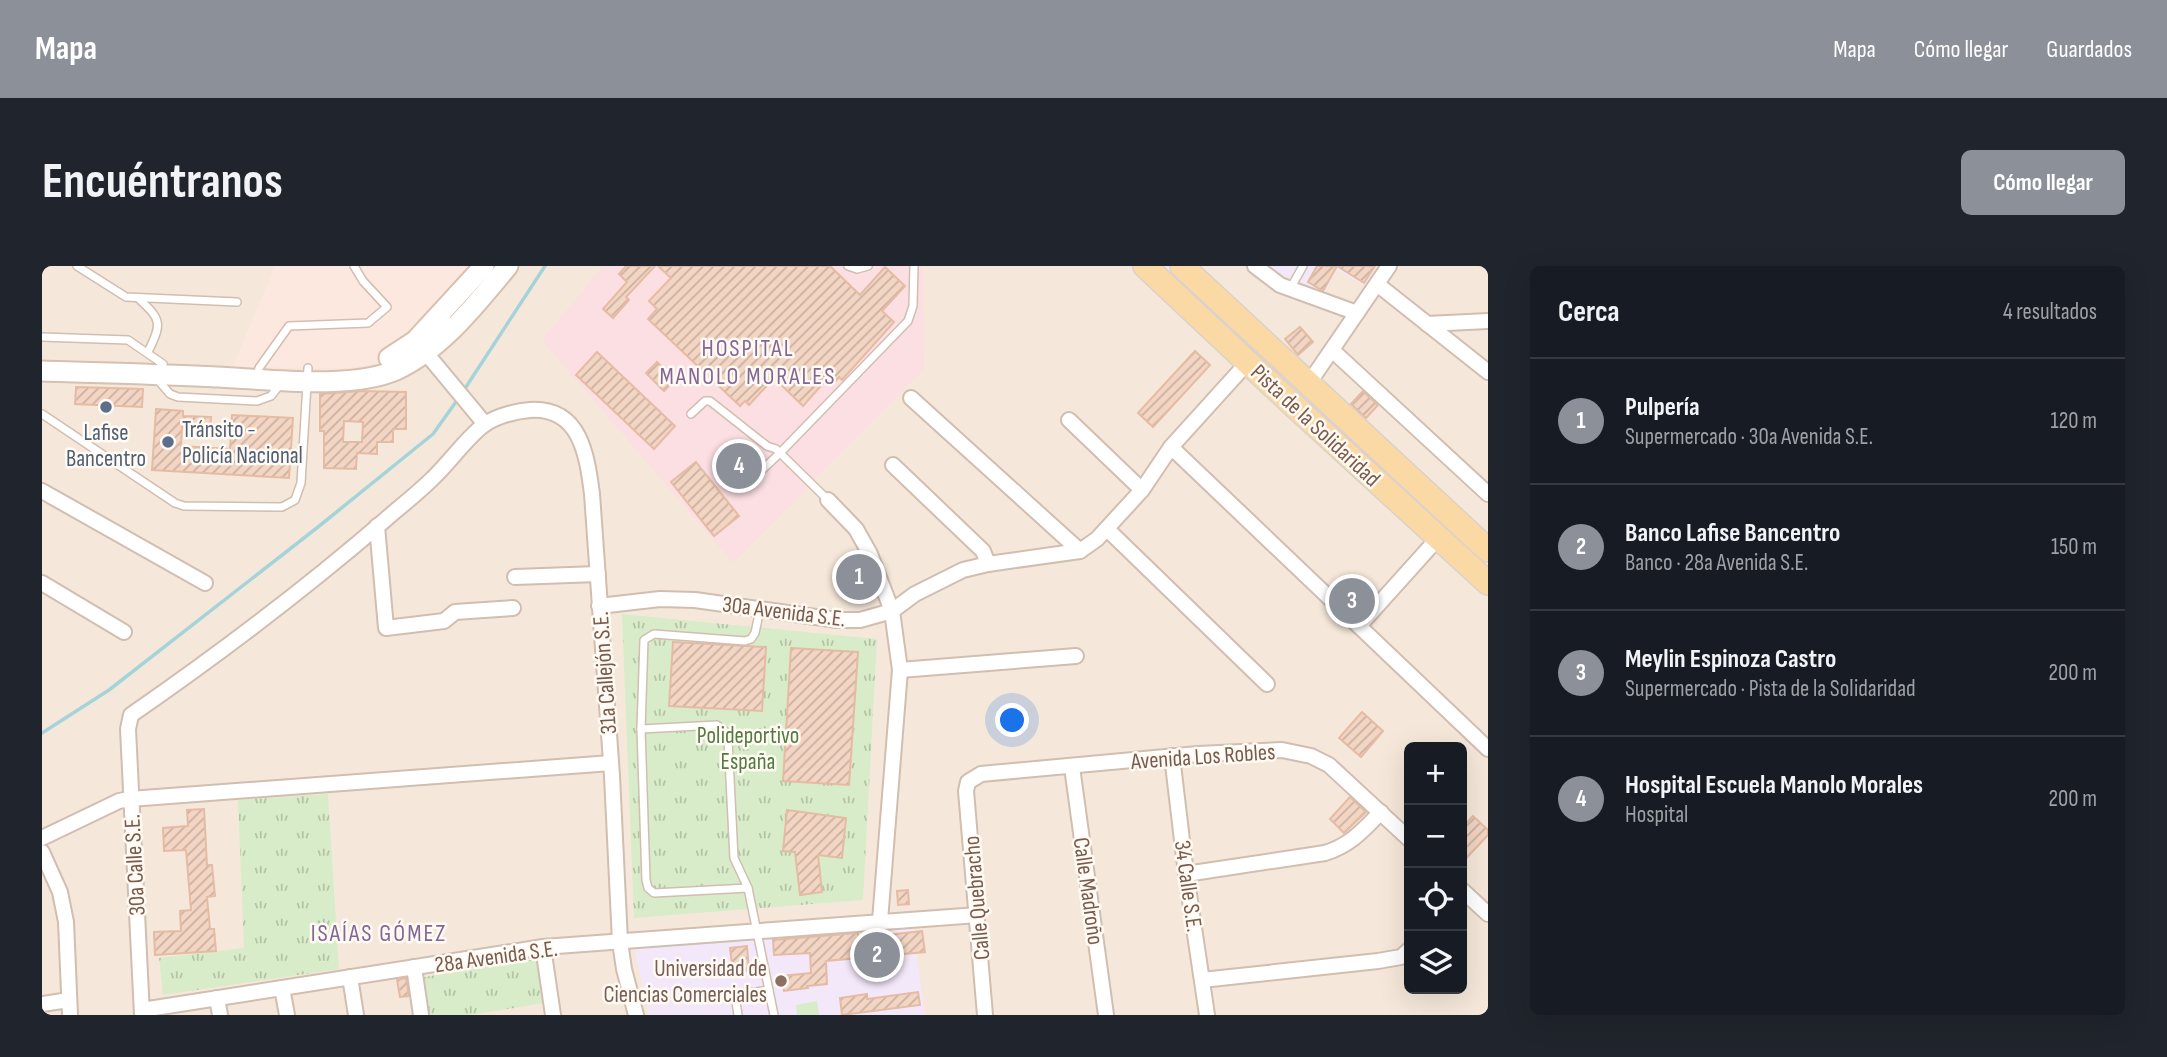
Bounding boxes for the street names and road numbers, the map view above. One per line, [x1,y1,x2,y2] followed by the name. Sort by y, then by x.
[1245,359,1386,493] street label: Pista de la Solidaridad
[721,591,847,633] street label: 30a Avenida S.E.
[587,611,623,735] street label: 31a Callejón S.E.
[1129,738,1276,776] street label: Avenida Los Robles
[118,814,152,916] street label: 30a Calle S.E.
[958,835,996,961] street label: Calle Quebracho
[1067,836,1109,947] street label: Calle Madroño
[1168,839,1208,934] street label: 34 Calle S.E.
[433,935,559,979] street label: 28a Avenida S.E.

